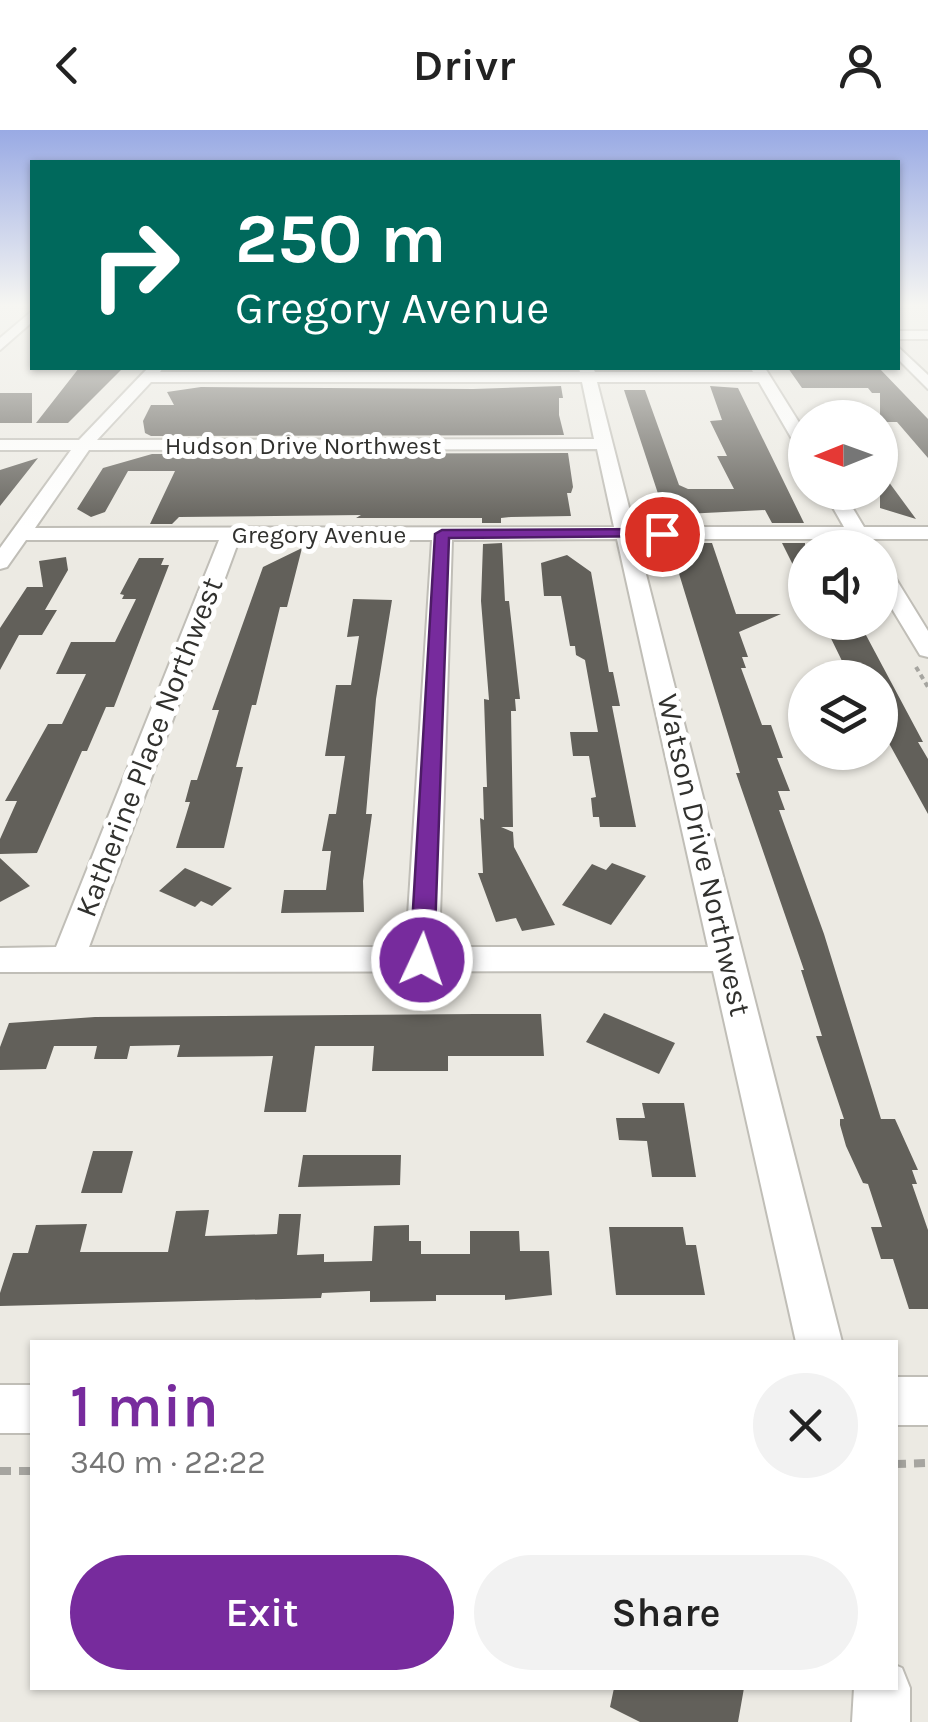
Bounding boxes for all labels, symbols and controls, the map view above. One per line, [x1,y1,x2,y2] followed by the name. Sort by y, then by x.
[40,38,95,93] icon: back
[833,38,888,93] icon: person
[413,39,515,91] text: Drivr
[235,198,447,280] text: 250 m
[70,200,200,330] icon: right
[235,282,549,334] text: Gregory Avenue
[788,400,898,510] north arrow
[788,400,898,770] map controls
[165,431,441,460] street label: Hudson Drive Northwest
[620,492,705,577] pin
[635,507,690,562] icon: arrive
[232,520,406,549] street label: Gregory Avenue
[788,530,898,640] button: sound
[68,572,230,922] street label: Katherine Place Northwest
[788,660,898,770] button: layers
[649,690,759,1020] street label: Watson Drive Northwest
[370,908,474,1012] position arrow
[70,1371,219,1441] text: 1 min
[753,1373,858,1478] button: close
[70,1444,266,1481] text: 340 m · 22:22
[70,1555,454,1670] button: Exit
[474,1555,858,1670] button: Share

